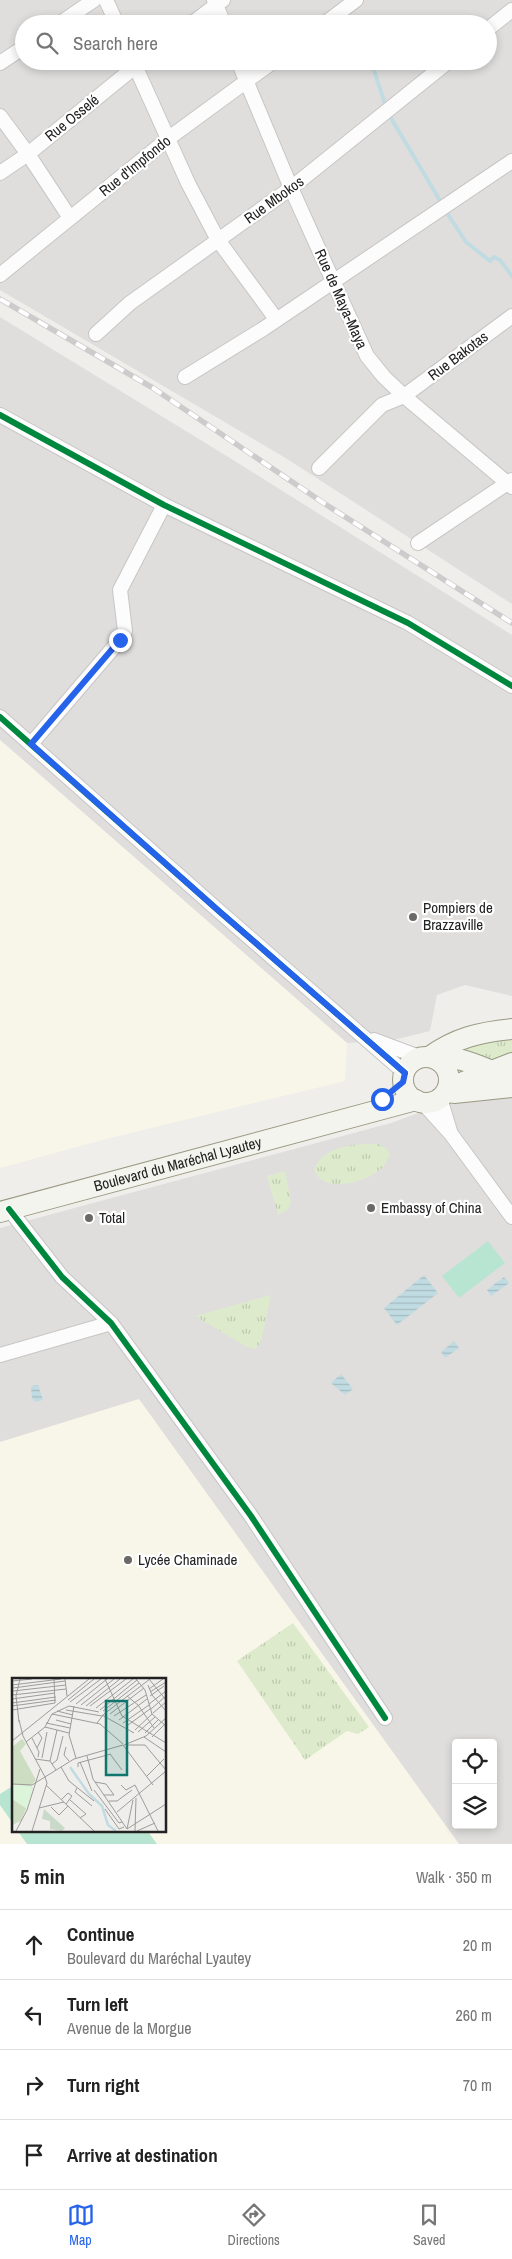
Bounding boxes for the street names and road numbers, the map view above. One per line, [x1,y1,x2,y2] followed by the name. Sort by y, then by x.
[40,89,103,146] street label: Rue Osselé
[94,130,175,201] street label: Rue d'Impfondo
[240,171,308,228] street label: Rue Mbokos
[310,246,373,352] street label: Rue de Maya-Maya
[423,326,492,385] street label: Rue Bakotas
[91,1131,264,1196] street label: Boulevard du Maréchal Lyautey

